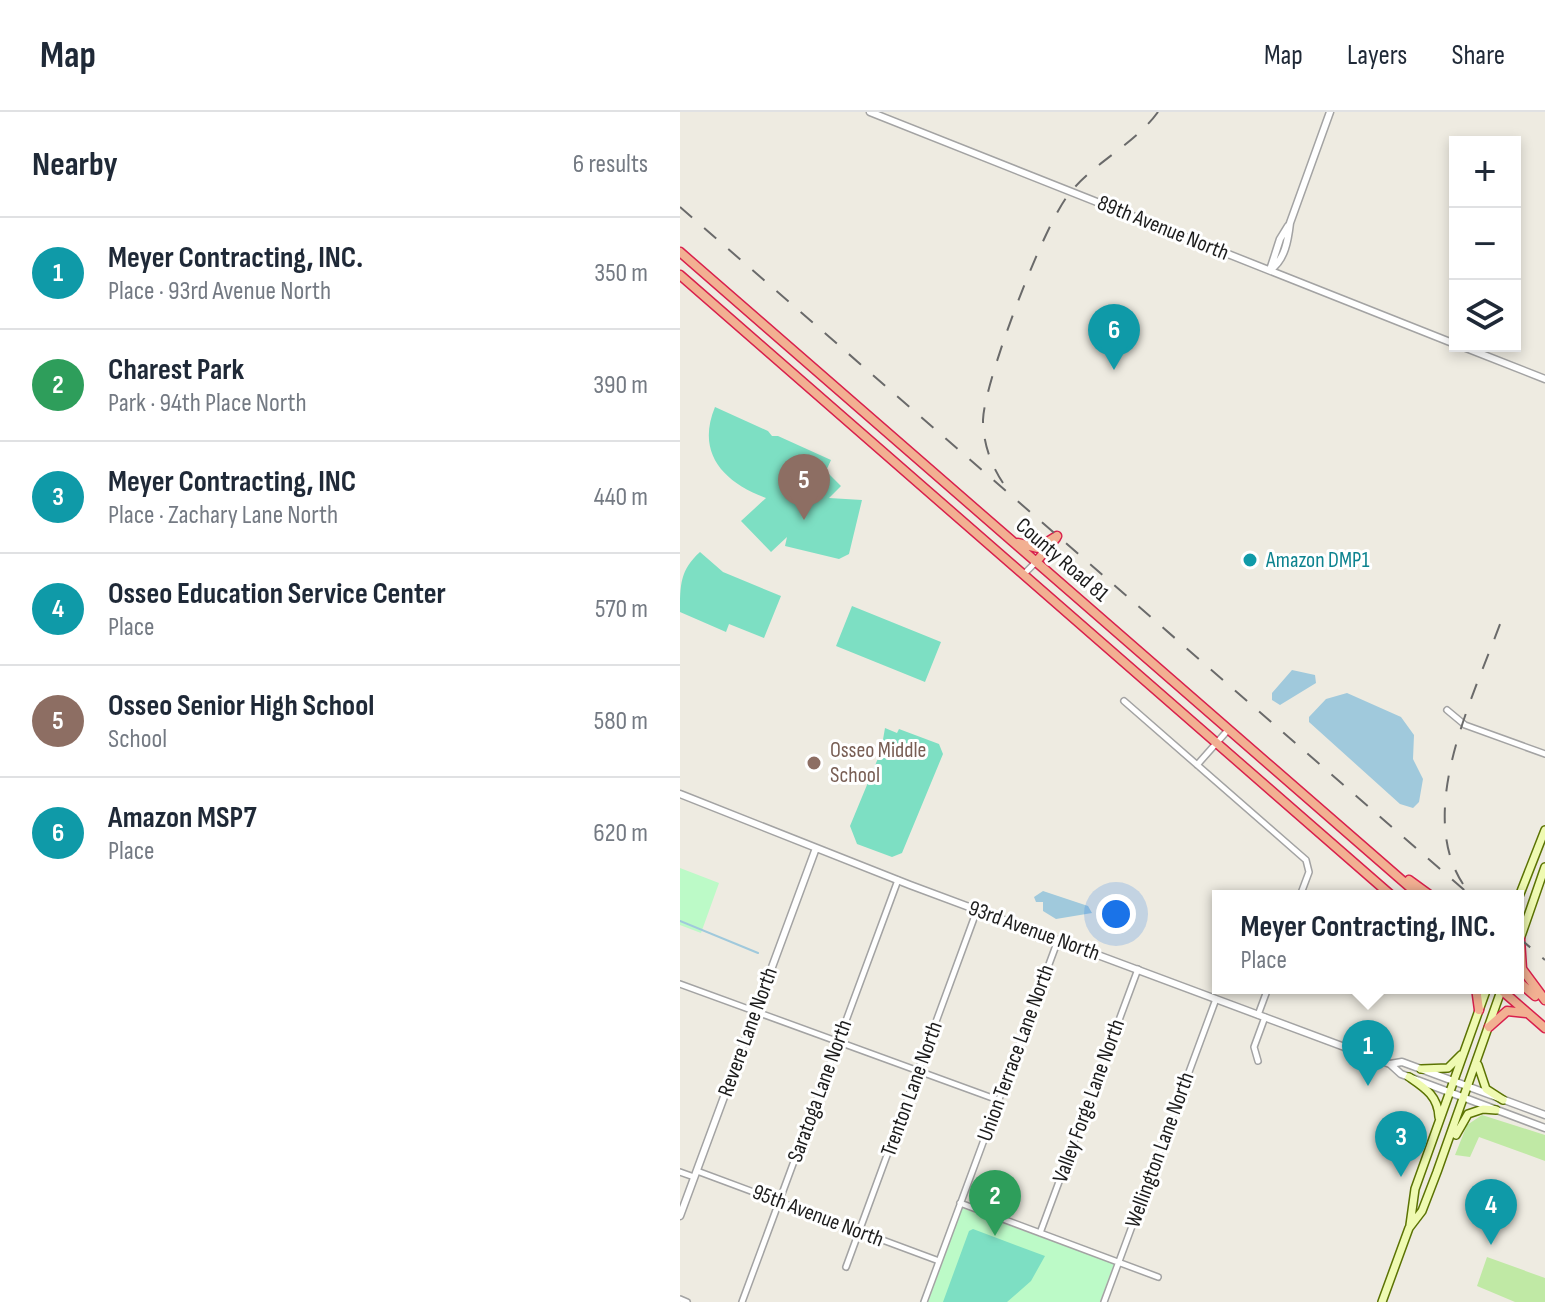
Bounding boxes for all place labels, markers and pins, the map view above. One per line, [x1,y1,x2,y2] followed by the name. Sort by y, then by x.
[1088,304,1140,370] pin: 6
[778,454,830,520] pin: 5
[1265,547,1370,574] place label: Amazon DMP1
[1241,551,1259,569] marker: Amazon DMP1
[830,737,926,789] place label: Osseo Middle School
[805,754,823,772] marker: Osseo Middle School
[1342,1020,1394,1086] pin: 1
[1375,1111,1427,1177] pin: 3
[969,1170,1021,1236] pin: 2
[1465,1179,1517,1245] pin: 4

